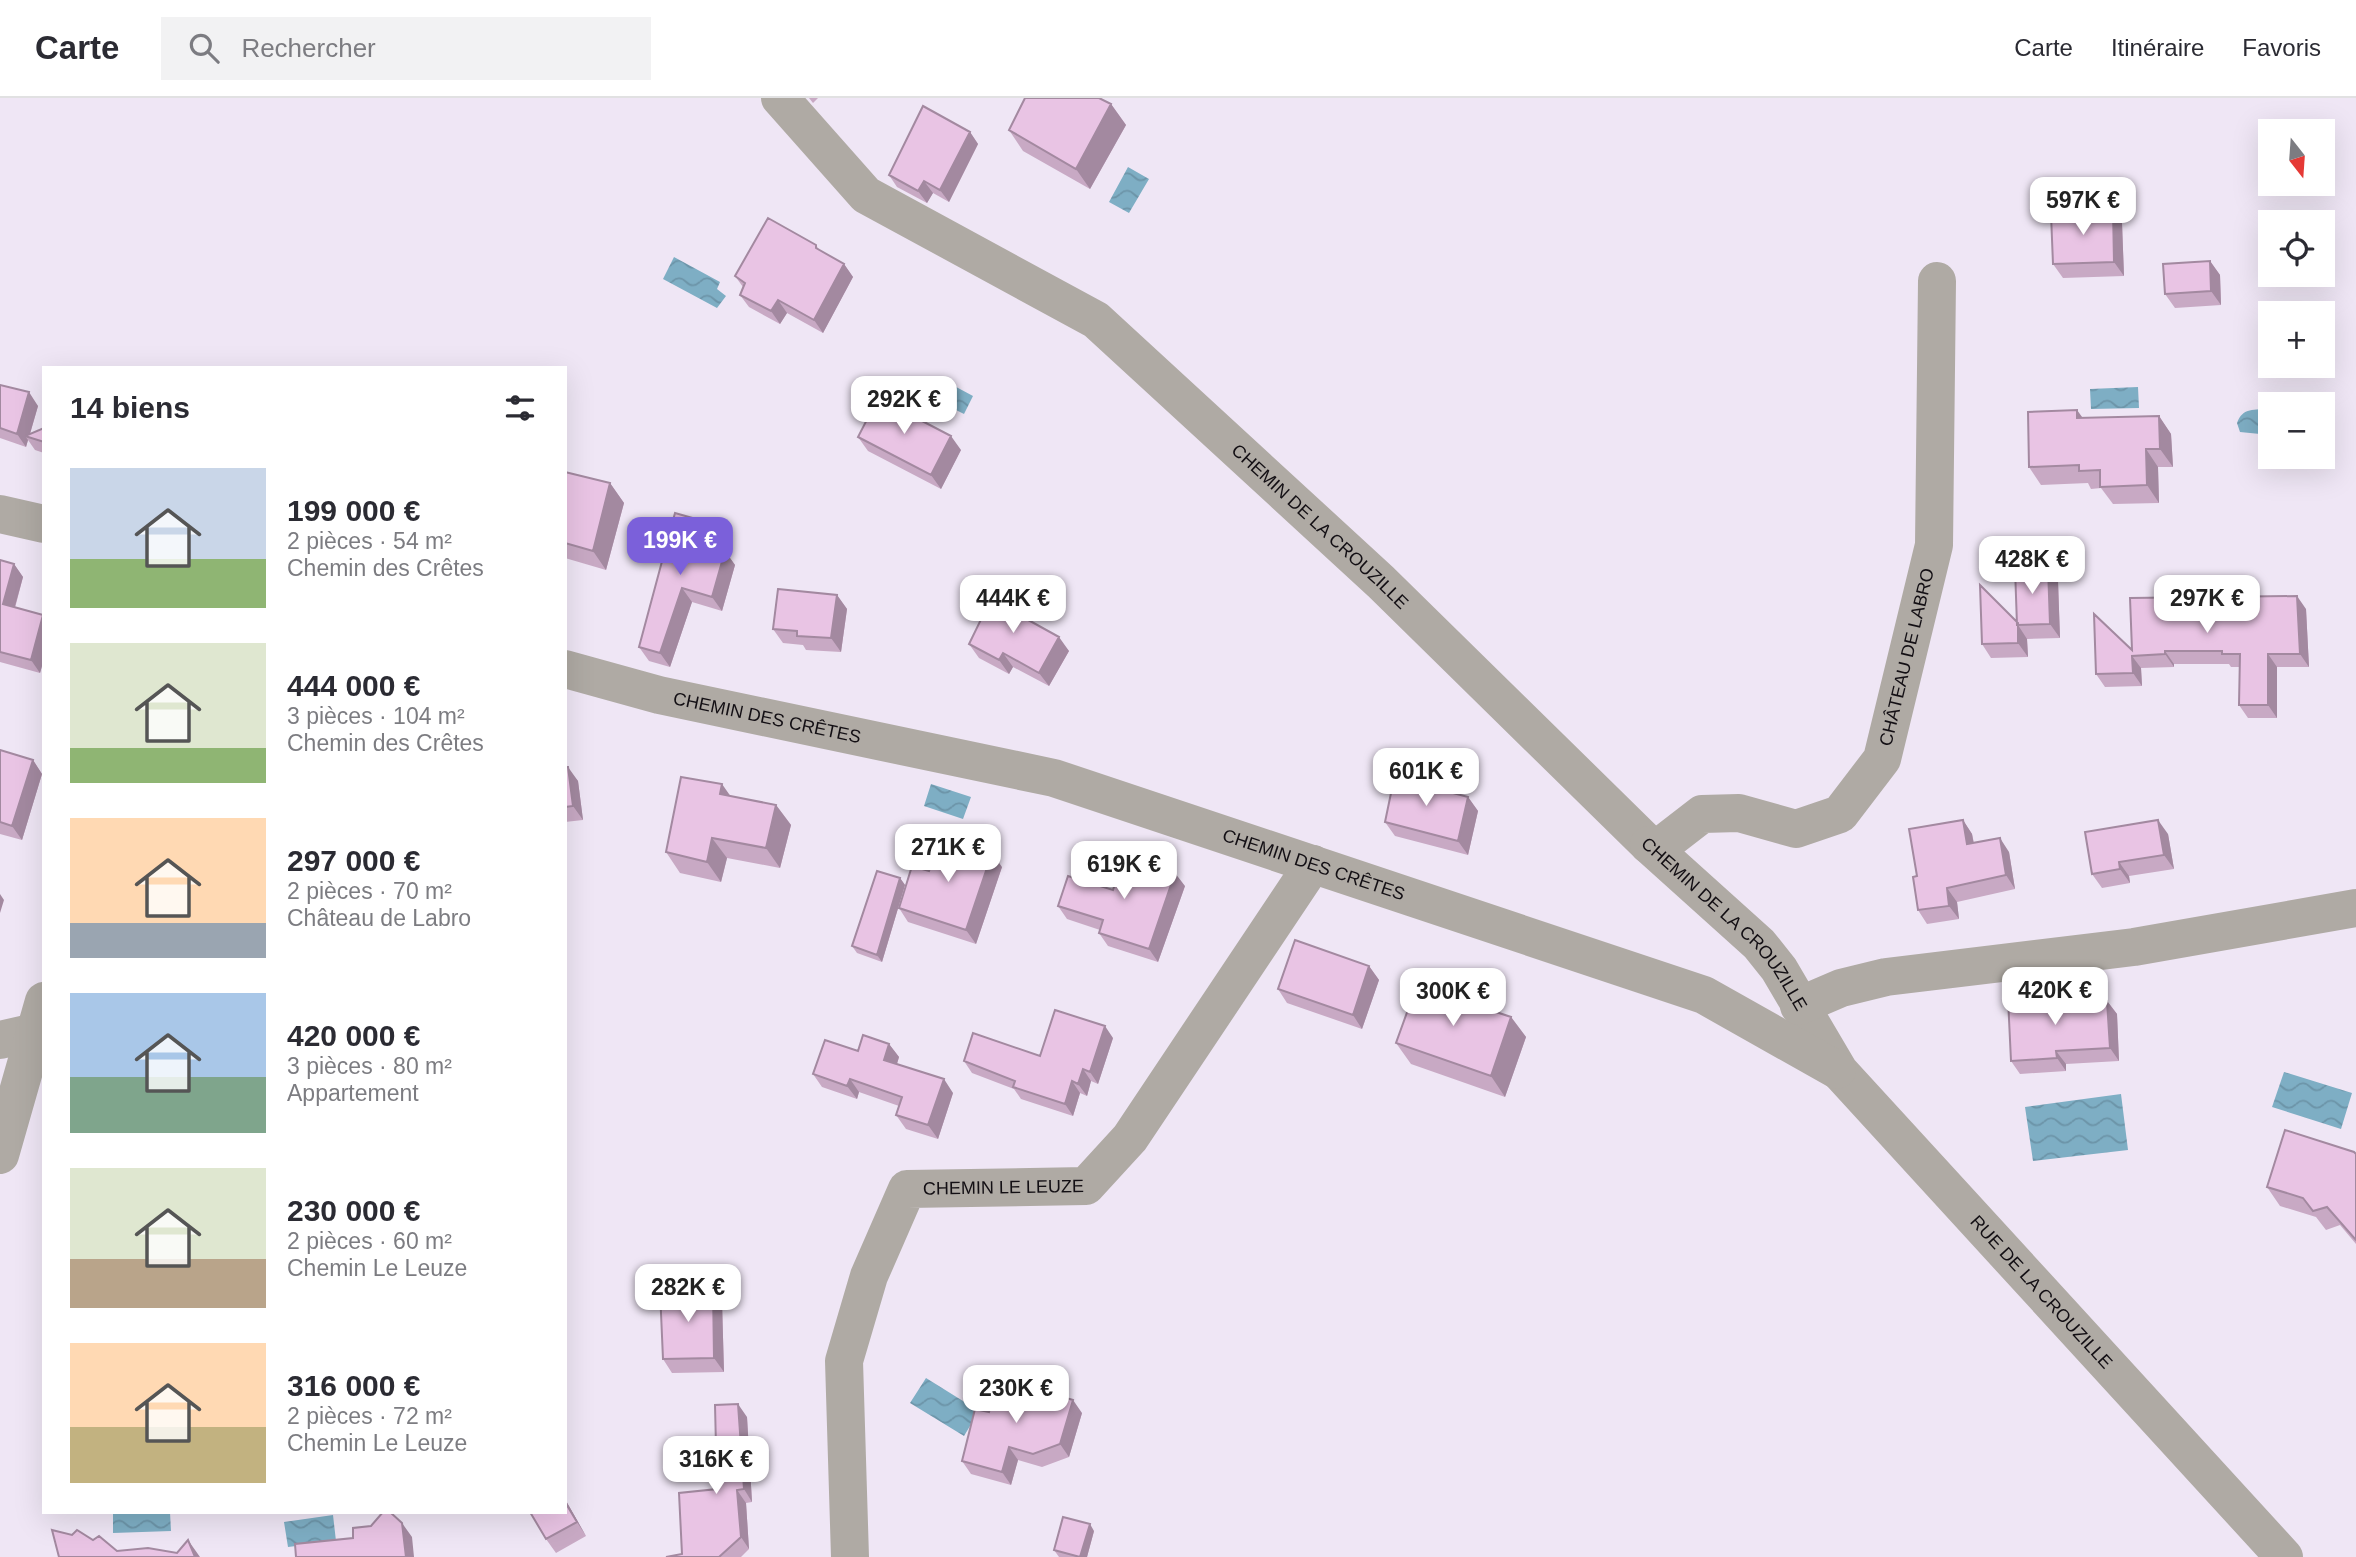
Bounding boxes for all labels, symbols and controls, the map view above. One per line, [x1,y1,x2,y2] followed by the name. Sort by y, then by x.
[161,17,651,80] search box
[35,29,119,66] text: Carte
[185,29,223,67] icon: search
[241,33,376,63] text: Rechercher
[2014,34,2073,61] text: Carte
[2111,34,2204,61] text: Itinéraire
[2242,34,2321,61] text: Favoris
[2258,119,2334,196] north arrow
[2258,119,2335,469] map controls
[2026,178,2140,237] pin: 597K €
[2046,187,2120,213] text: 597K €
[2258,210,2335,287] button: locate
[2258,301,2335,378] button: +
[847,376,961,436] pin: 292K €
[867,386,941,412] text: 292K €
[501,389,539,427] icon: filters
[70,391,190,424] text: 14 biens
[2258,392,2335,469] button: −
[1228,440,1412,613] street label: CHEMIN DE LA CROUZILLE
[287,494,420,527] text: 199 000 €
[126,496,210,580] icon: home
[623,518,737,577] pin: 199K €
[643,527,717,553] text: 199K €
[287,528,452,554] text: 2 pièces · 54 m²
[1975,536,2089,596] pin: 428K €
[1995,546,2069,572] text: 428K €
[287,555,484,581] text: Chemin des Crêtes
[1876,566,1938,748] street label: CHÂTEAU DE LABRO
[956,575,1070,635] pin: 444K €
[2150,575,2264,635] pin: 297K €
[976,585,1050,611] text: 444K €
[2170,585,2244,611] text: 297K €
[287,669,420,702] text: 444 000 €
[126,671,210,755] icon: home
[672,688,863,747] street label: CHEMIN DES CRÊTES
[287,703,465,729] text: 3 pièces · 104 m²
[287,730,484,756] text: Chemin des Crêtes
[1369,748,1483,808] pin: 601K €
[1389,758,1463,784] text: 601K €
[891,824,1005,884] pin: 271K €
[1220,825,1408,904] street label: CHEMIN DES CRÊTES
[1637,833,1811,1014] street label: CHEMIN DE LA CROUZILLE
[911,834,985,860] text: 271K €
[1067,842,1181,901] pin: 619K €
[287,844,420,877] text: 297 000 €
[126,846,210,930] icon: home
[1087,851,1161,877] text: 619K €
[287,878,452,904] text: 2 pièces · 70 m²
[287,905,471,931] text: Château de Labro
[1396,968,1510,1028] pin: 300K €
[1998,968,2112,1027] pin: 420K €
[2018,977,2092,1003] text: 420K €
[1416,978,1490,1004] text: 300K €
[287,1019,420,1052] text: 420 000 €
[126,1021,210,1105] icon: home
[287,1053,452,1079] text: 3 pièces · 80 m²
[287,1080,419,1106] text: Appartement
[923,1176,1084,1199] street label: CHEMIN LE LEUZE
[287,1194,420,1227] text: 230 000 €
[126,1196,210,1280] icon: home
[1966,1211,2116,1373] street label: RUE DE LA CROUZILLE
[287,1228,452,1254] text: 2 pièces · 60 m²
[287,1255,467,1281] text: Chemin Le Leuze
[631,1264,745,1324] pin: 282K €
[651,1274,725,1300] text: 282K €
[959,1366,1073,1425] pin: 230K €
[287,1369,420,1402] text: 316 000 €
[126,1371,210,1455] icon: home
[979,1375,1053,1401] text: 230K €
[287,1403,452,1429] text: 2 pièces · 72 m²
[287,1430,467,1456] text: Chemin Le Leuze
[659,1436,773,1496] pin: 316K €
[679,1446,753,1472] text: 316K €

